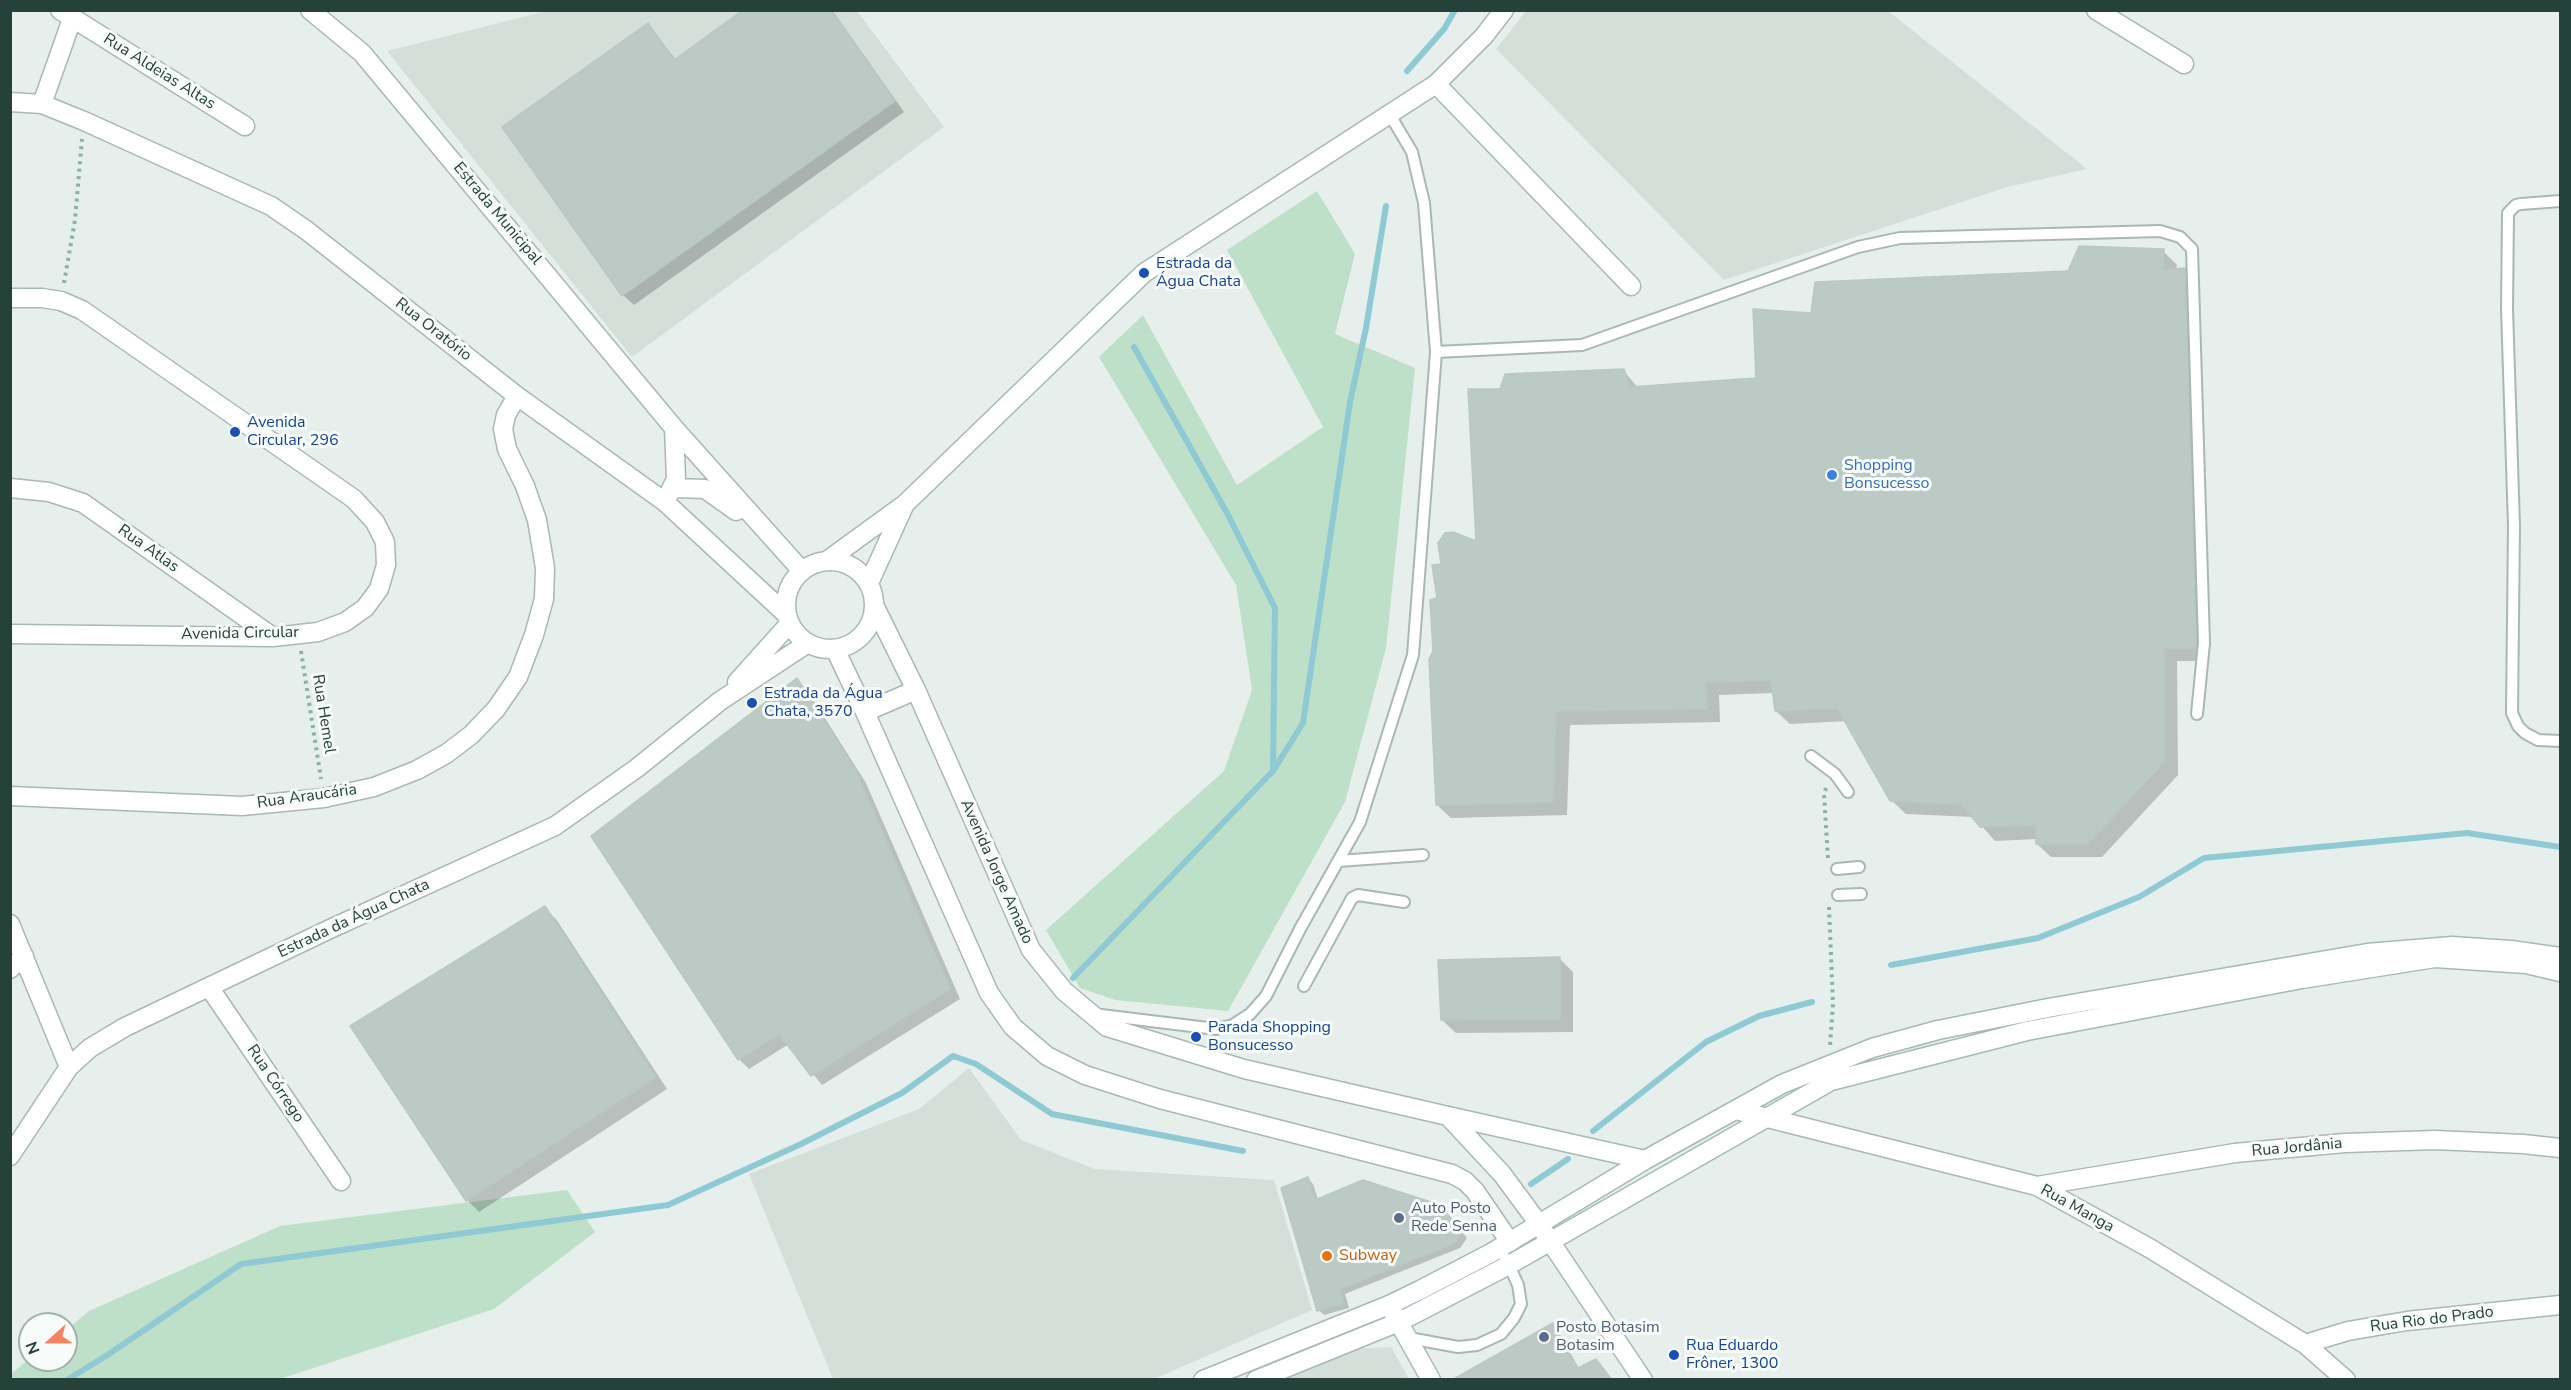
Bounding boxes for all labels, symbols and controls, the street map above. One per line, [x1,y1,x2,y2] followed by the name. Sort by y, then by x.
[99,30,219,114] street label: Rua Aldeias Altas
[449,159,545,269] street label: Estrada Municipal
[1156,254,1241,292] place label: Estrada da Água Chata
[1137,266,1151,280] marker: Estrada da Água Chata
[391,294,475,366] street label: Rua Oratório
[247,413,339,451] place label: Avenida Circular, 296
[228,425,242,439] marker: Avenida Circular, 296
[1844,456,1930,494] place label: Shopping Bonsucesso
[1825,468,1839,482] marker: Shopping Bonsucesso
[114,521,182,577] street label: Rua Atlas
[181,623,299,645] street label: Avenida Circular
[307,673,339,755] street label: Rua Hemel
[764,684,883,722] place label: Estrada da Água Chata, 3570
[745,696,759,710] marker: Estrada da Água Chata, 3570
[256,780,358,814] street label: Rua Araucária
[955,797,1037,947] street label: Avenida Jorge Amado
[275,875,433,963] street label: Estrada da Água Chata
[1208,1018,1331,1056] place label: Parada Shopping Bonsucesso
[1189,1030,1203,1044] marker: Parada Shopping Bonsucesso
[242,1042,308,1126] street label: Rua Córrego
[2251,1134,2343,1162] street label: Rua Jordânia
[2037,1181,2117,1237] street label: Rua Manga
[1411,1199,1497,1237] place label: Auto Posto Rede Senna
[1392,1211,1406,1225] marker: Auto Posto Rede Senna
[1339,1246,1397,1266] place label: Subway
[1320,1249,1334,1263] marker: Subway
[2369,1303,2495,1337] street label: Rua Rio do Prado
[18,1312,78,1372] north arrow
[1556,1318,1660,1356] place label: Posto Botasim Botasim
[1537,1330,1551,1344] marker: Posto Botasim Botasim
[1686,1336,1778,1374] place label: Rua Eduardo Frôner, 1300
[21,1338,45,1357] text: N
[1667,1348,1681,1362] marker: Rua Eduardo Frôner, 1300

